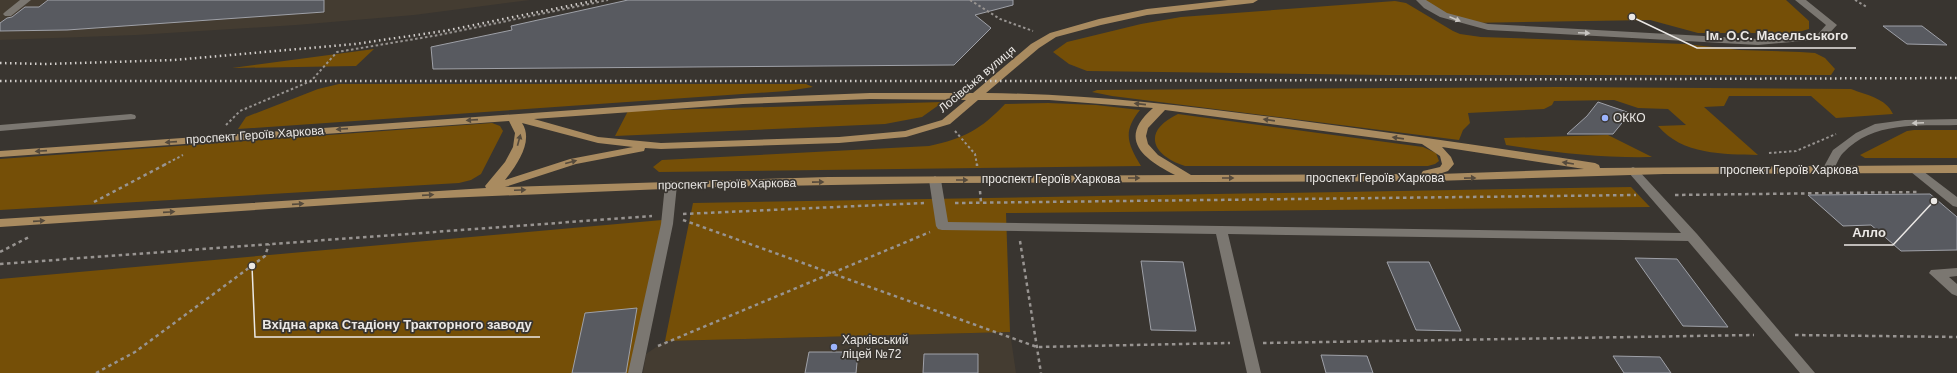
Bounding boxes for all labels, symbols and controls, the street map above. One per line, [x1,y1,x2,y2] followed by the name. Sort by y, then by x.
[1449,16,1461,22] one-way arrow
[1697,23,1856,48] callout: Ім. О.С. Масельського
[1706,28,1848,43] text: Ім. О.С. Масельського
[1578,29,1590,36] one-way arrow
[936,43,1018,115] street label: Лосівська вулиця
[1134,100,1146,107] one-way arrow
[1613,111,1646,125] place label: ОККО
[1600,113,1610,123] marker: ОККО
[466,116,478,123] one-way arrow
[1263,117,1275,124] one-way arrow
[1912,119,1924,126] one-way arrow
[186,123,325,147] street label: проспект Героїв Харкова
[336,126,348,133] one-way arrow
[516,134,522,146] one-way arrow
[1392,135,1404,141] one-way arrow
[165,138,177,145] one-way arrow
[35,147,47,154] one-way arrow
[566,159,578,165] one-way arrow
[1562,160,1574,166] one-way arrow
[1720,163,1858,177] street label: проспект Героїв Харкова
[1306,171,1444,185] street label: проспект Героїв Харкова
[982,172,1120,186] street label: проспект Героїв Харкова
[1464,174,1476,181] one-way arrow
[1128,175,1141,181] one-way arrow
[1222,175,1235,181] one-way arrow
[658,176,797,192] street label: проспект Героїв Харкова
[956,177,969,183] one-way arrow
[812,179,825,185] one-way arrow
[514,187,526,194] one-way arrow
[422,192,434,199] one-way arrow
[292,200,304,207] one-way arrow
[163,209,175,216] one-way arrow
[33,217,45,224] one-way arrow
[1844,220,1893,245] callout: Алло
[1852,225,1886,240] text: Алло
[255,312,540,337] callout: Вхідна арка Стадіону Тракторного заводу
[262,317,533,332] text: Вхідна арка Стадіону Тракторного заводу
[842,333,908,361] place label: Харківський ліцей №72
[829,342,839,352] marker: Харківський ліцей №72

